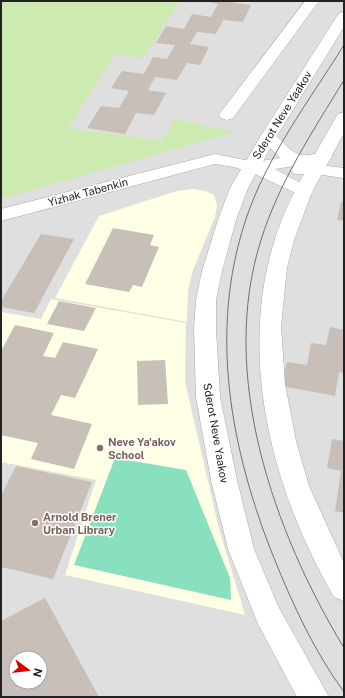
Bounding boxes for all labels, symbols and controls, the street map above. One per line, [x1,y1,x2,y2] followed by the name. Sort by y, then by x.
[250,68,314,161] street label: Sderot Neve Yaakov
[47,176,129,208] street label: Yizhak Tabenkin
[201,382,231,485] street label: Sderot Neve Yaakov
[108,436,176,461] place label: Neve Ya'akov School
[95,443,105,453] marker: Neve Ya'akov School
[43,511,117,536] place label: Arnold Brener Urban Library
[30,518,40,528] marker: Arnold Brener Urban Library
[8,650,48,690] north arrow
[31,667,45,678] text: N

